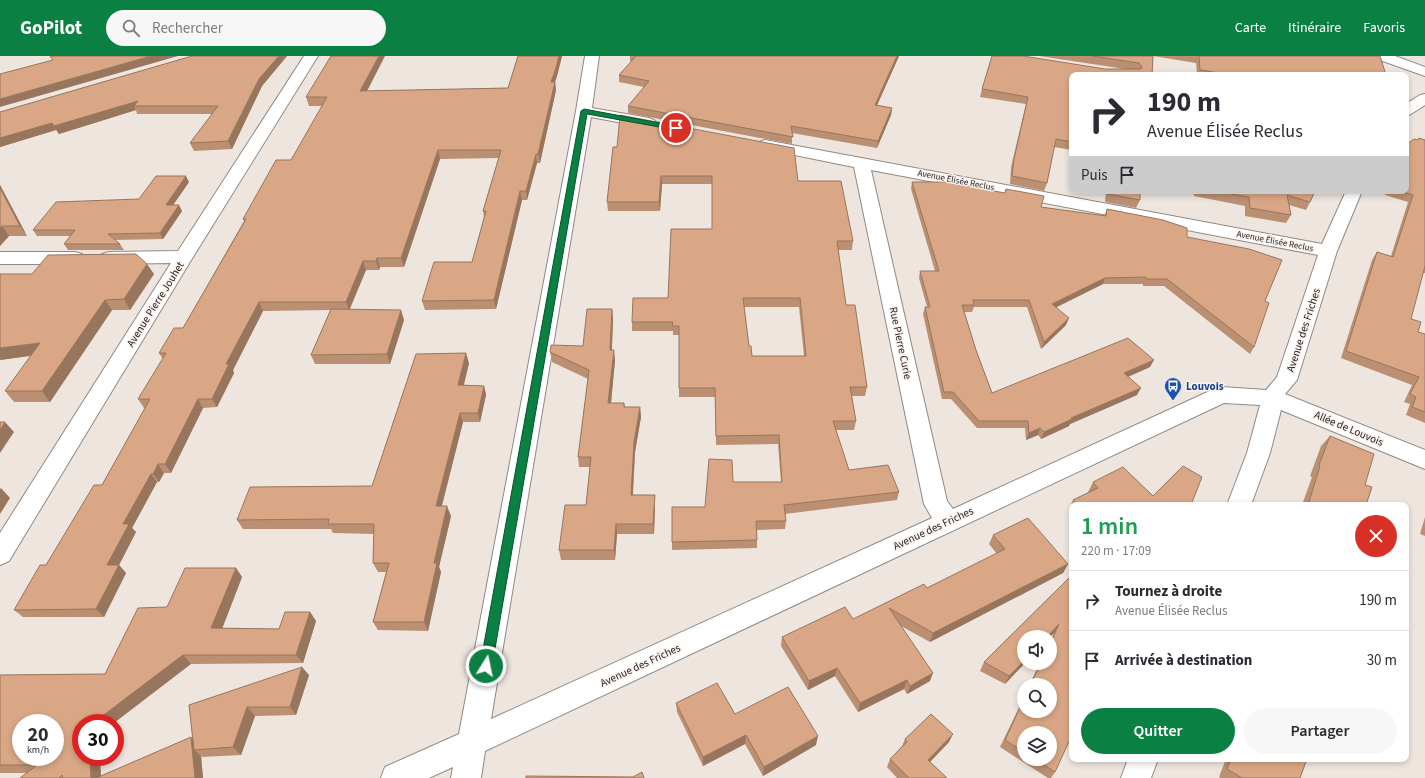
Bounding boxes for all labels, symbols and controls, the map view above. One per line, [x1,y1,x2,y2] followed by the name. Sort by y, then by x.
[106,10,386,46] search box
[20,15,82,42] text: GoPilot
[120,17,142,39] icon: search
[152,18,223,39] text: Rechercher
[1235,18,1266,38] text: Carte
[1288,18,1341,38] text: Itinéraire
[1363,18,1405,38] text: Favoris
[1147,82,1221,122] text: 190 m
[1081,88,1133,140] icon: right
[659,111,693,145] pin
[665,117,687,139] icon: arrive
[1147,119,1303,144] text: Avenue Élisée Reclus
[1116,164,1138,186] icon: arrive
[1081,165,1108,186] text: Puis
[916,167,996,194] street label: Avenue Élisée Reclus
[1235,228,1315,255] street label: Avenue Élisée Reclus
[123,259,188,350] street label: Avenue Pierre Jouhet
[1283,286,1324,374] street label: Avenue des Friches
[886,306,916,381] street label: Rue Pierre Curie
[1163,376,1183,401] bus stop icon: Louvois
[1186,379,1224,394] place label: Louvois
[1312,407,1386,450] street label: Allée de Louvois
[890,503,976,554] street label: Avenue des Friches
[1081,509,1138,544] text: 1 min
[1355,515,1397,557] button: close
[1081,542,1151,560] text: 220 m · 17:09
[1115,581,1222,602] text: Tournez à droite
[1081,590,1103,612] icon: right
[1359,590,1397,611] text: 190 m
[1115,602,1227,620] text: Avenue Élisée Reclus
[1017,630,1057,766] map controls
[1017,630,1057,670] button: sound
[597,640,683,691] street label: Avenue des Friches
[465,645,507,687] position arrow
[1081,650,1103,672] icon: arrive
[1115,650,1252,671] text: Arrivée à destination
[1367,650,1397,671] text: 30 m
[1017,678,1057,718] button: search
[1081,708,1235,754] button: Quitter
[1243,708,1397,754] button: Partager
[72,714,124,766] speed limit sign: 30
[27,721,49,749] text: 20
[1017,726,1057,766] button: layers
[27,743,49,757] text: km/h

